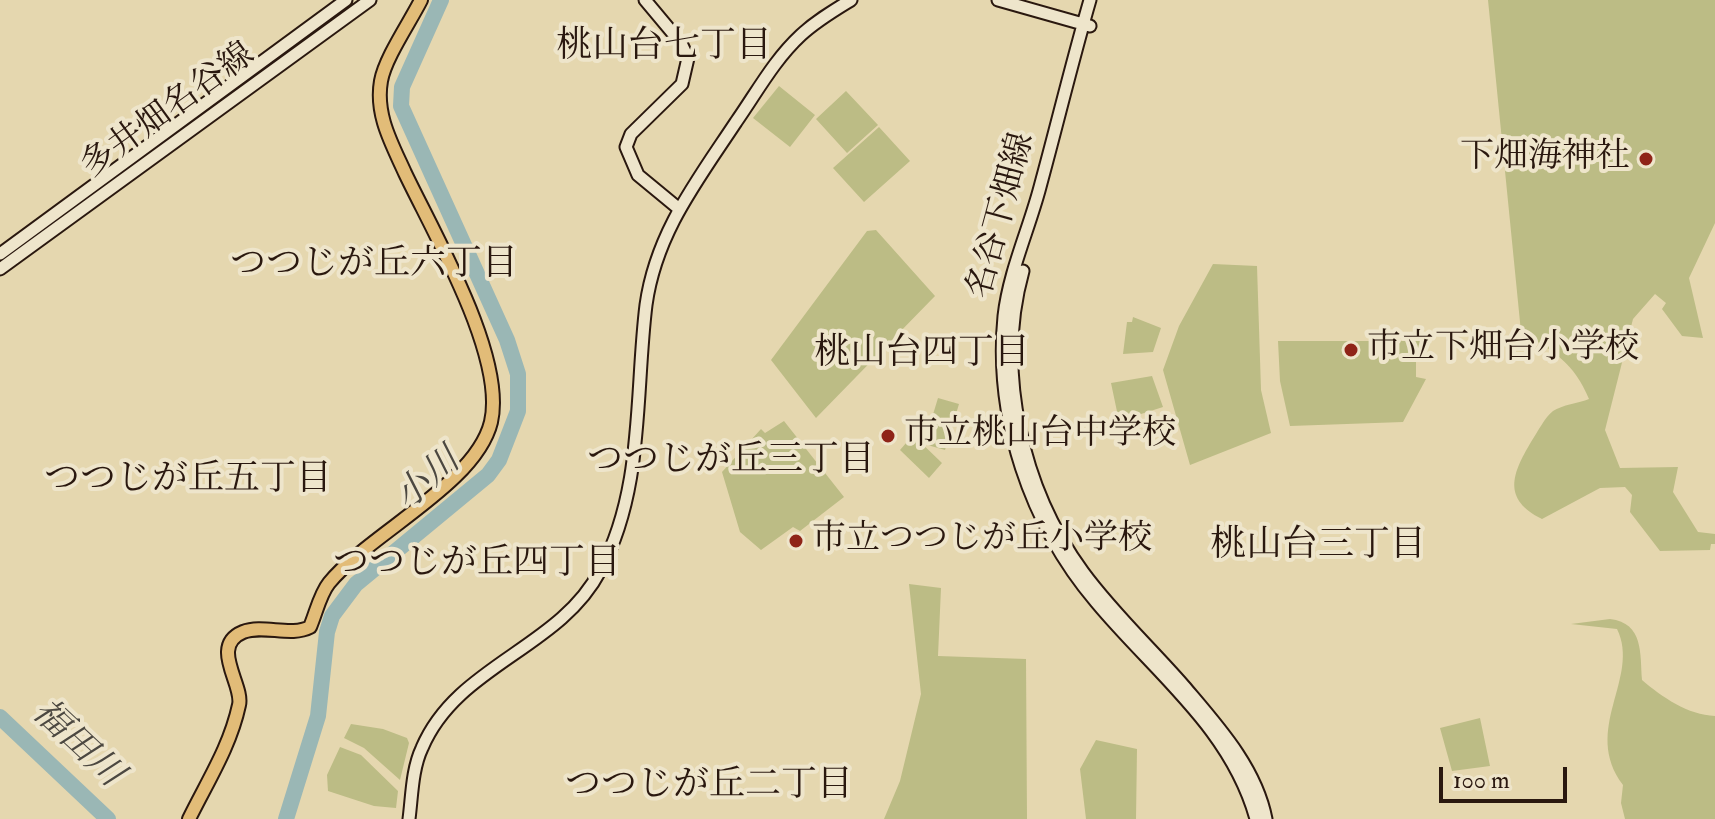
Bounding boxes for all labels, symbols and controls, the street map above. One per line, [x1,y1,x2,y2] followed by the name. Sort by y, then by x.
[556,26,772,70] district label: 桃山台七丁目
[74,36,264,188] street label: 多井畑名谷線
[961,129,1045,303] street label: 名谷下畑線
[1460,139,1630,179] place label: 下畑海神社
[1637,150,1655,168] marker: 下畑海神社
[230,244,518,288] district label: つつじが丘六丁目
[1367,330,1639,370] place label: 市立下畑台小学校
[814,333,1030,377] district label: 桃山台四丁目
[1342,341,1360,359] marker: 市立下畑台小学校
[904,416,1176,456] place label: 市立桃山台中学校
[879,427,897,445] marker: 市立桃山台中学校
[587,440,875,484] district label: つつじが丘三丁目
[388,441,470,521] water label: 小川
[44,459,332,503] district label: つつじが丘五丁目
[812,521,1152,561] place label: 市立つつじが丘小学校
[1210,525,1426,569] district label: 桃山台三丁目
[787,532,805,550] marker: 市立つつじが丘小学校
[333,543,621,587] district label: つつじが丘四丁目
[22,692,130,798] water label: 福田川
[1443,751,1571,801] scale bar
[565,765,853,809] district label: つつじが丘二丁目
[1453,765,1510,796] text: 100 m

